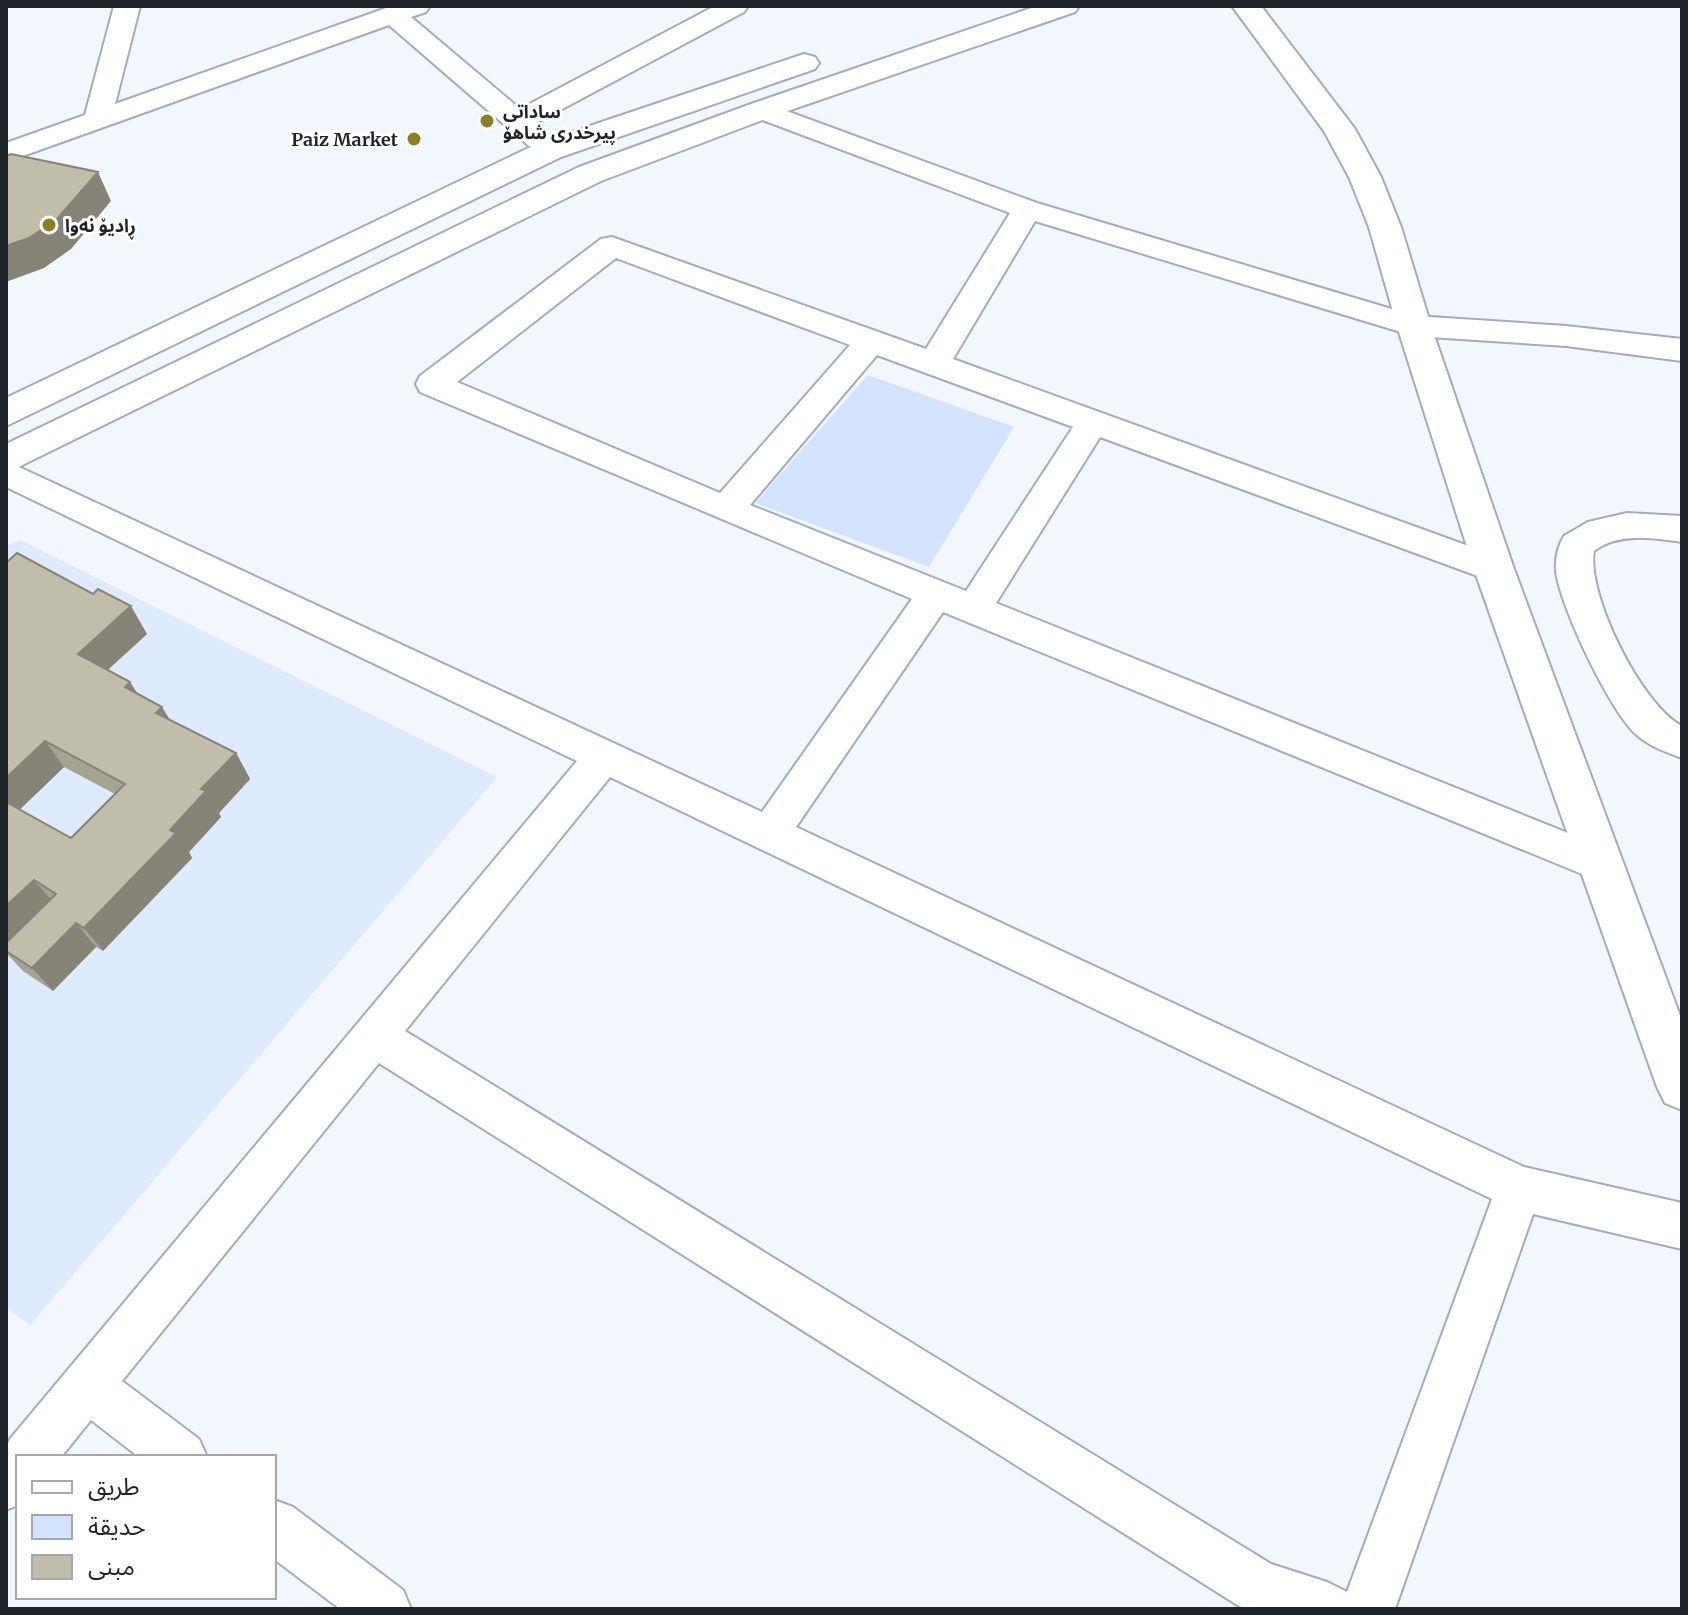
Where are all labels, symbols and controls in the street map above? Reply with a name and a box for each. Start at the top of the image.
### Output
place label: ساداتی پیرخدری شاهۆ [503,100,616,144]
marker: ساداتی پیرخدری شاهۆ [478,112,496,130]
place label: Paiz Market [291,128,399,151]
marker: Paiz Market [405,130,423,148]
place label: ڕادیۆ نەوا [65,214,136,240]
marker: ڕادیۆ نەوا [40,216,58,234]
legend [16,1455,276,1599]
text: طريق [88,1471,140,1502]
text: حديقة [88,1511,146,1542]
text: مبنى [88,1551,135,1582]

